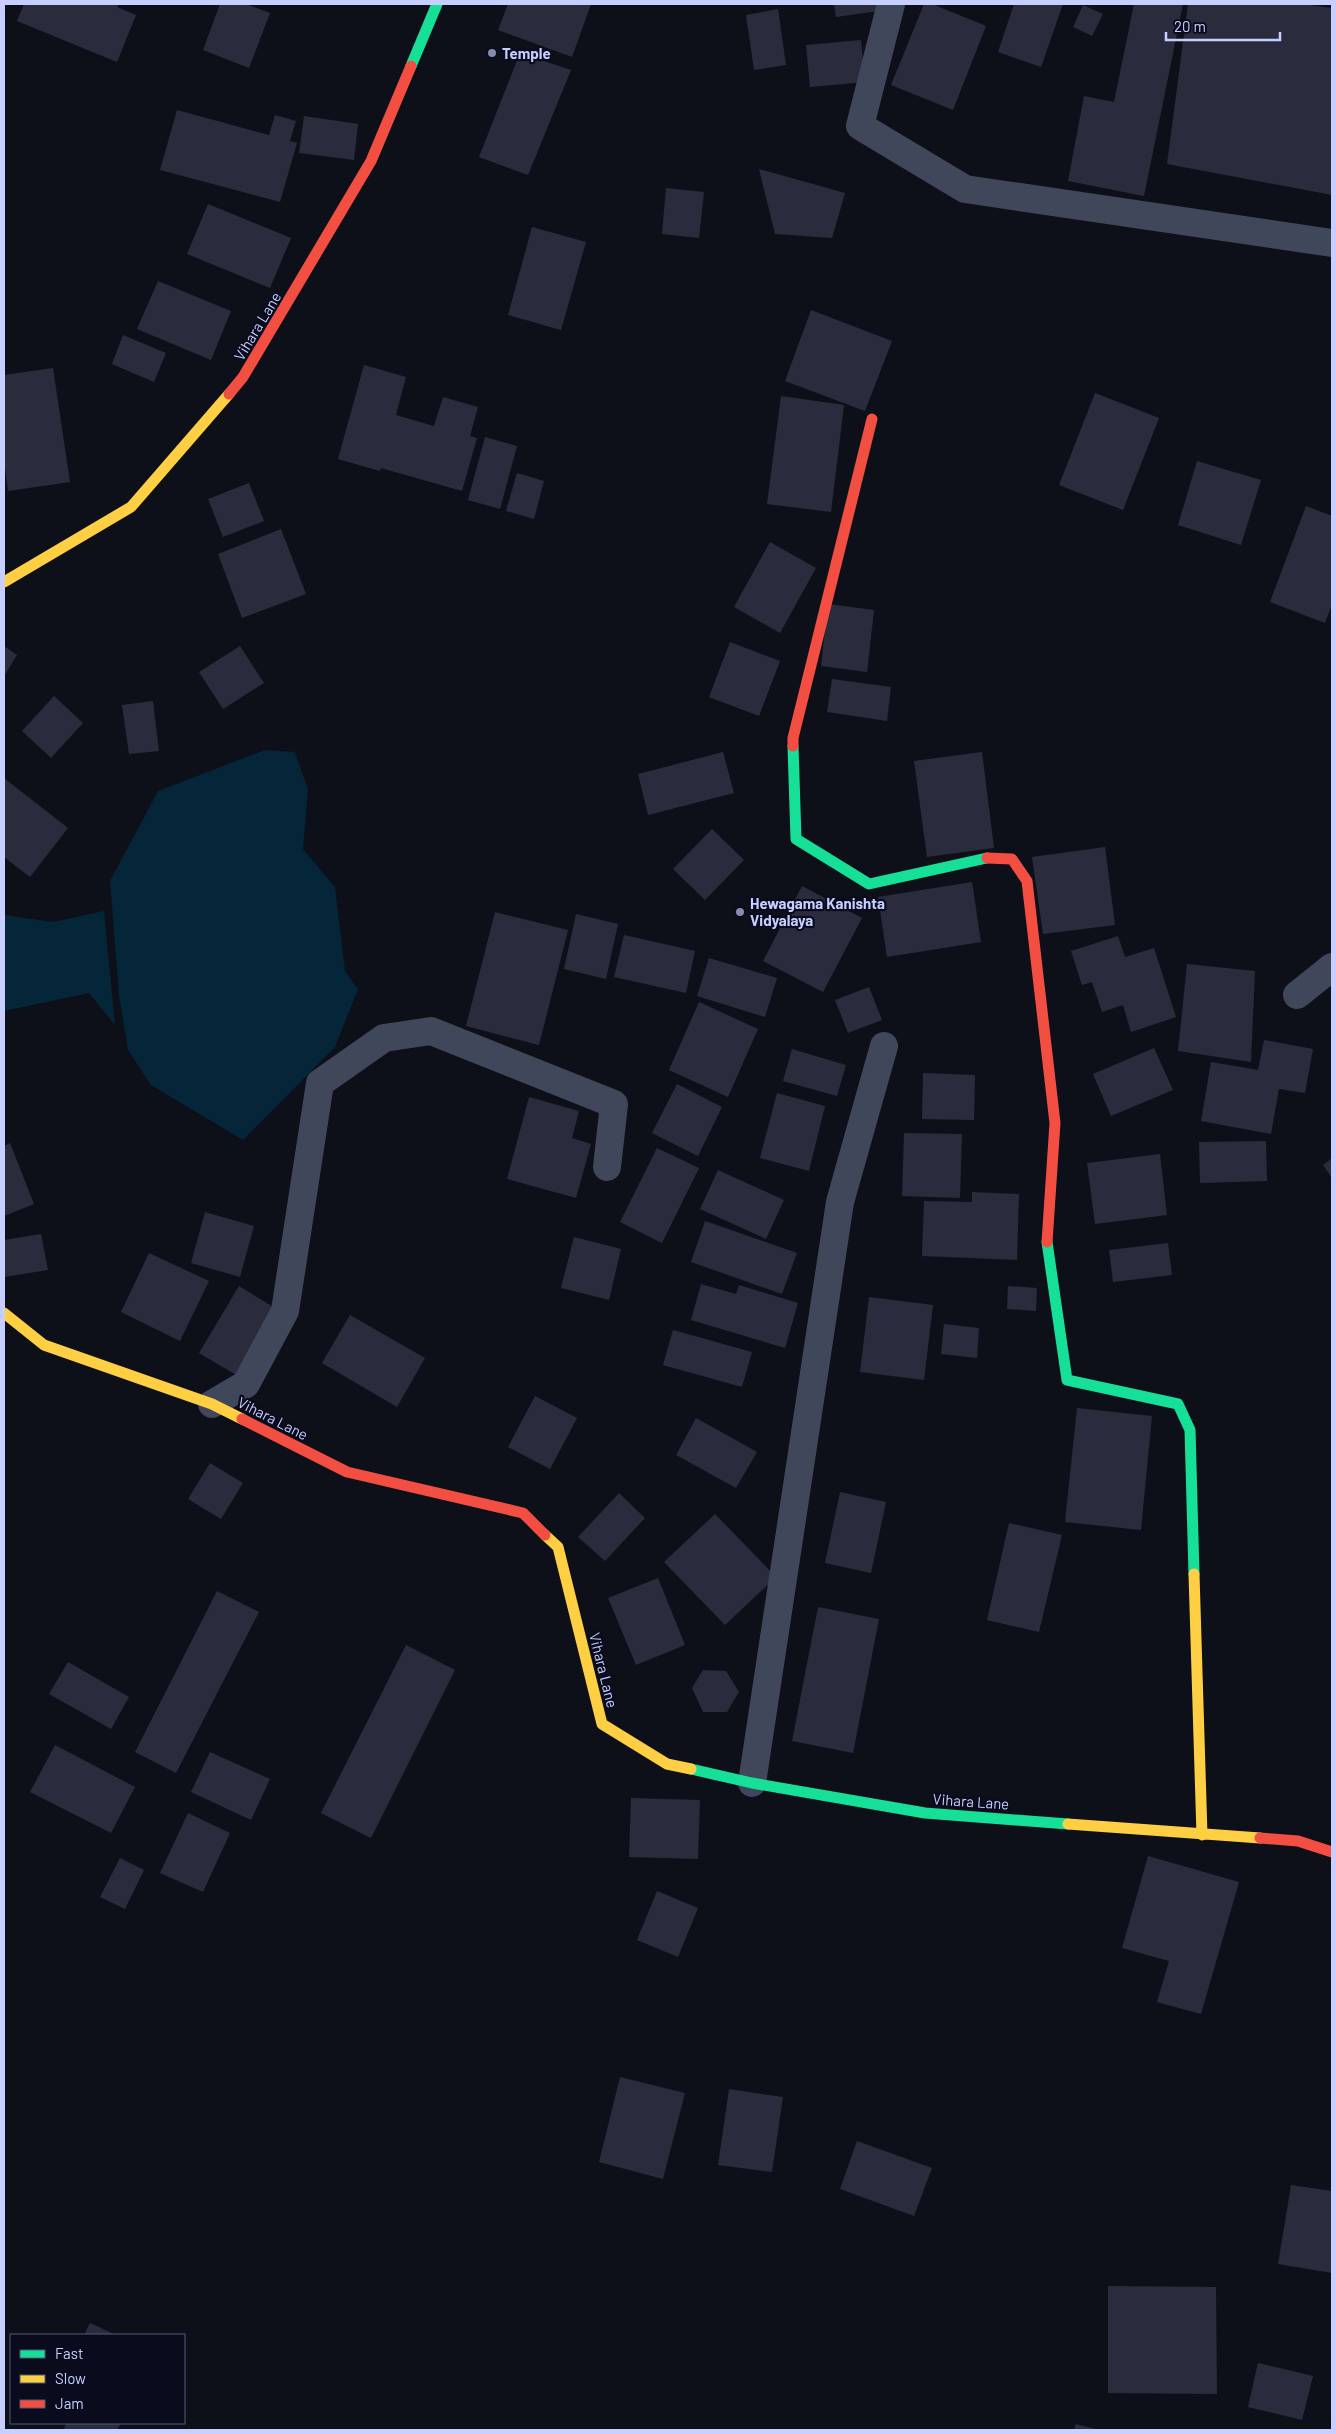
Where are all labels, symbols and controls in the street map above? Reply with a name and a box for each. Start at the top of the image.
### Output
scale bar [1166,10,1280,42]
text: 20 m [1174,17,1206,35]
place label: Temple [502,44,551,62]
marker: Temple [486,47,498,59]
street label: Vihara Lane [230,289,284,363]
place label: Hewagama Kanishta Vidyalaya [750,894,885,929]
marker: Hewagama Kanishta Vidyalaya [734,906,746,918]
street label: Vihara Lane [235,1393,311,1443]
street label: Vihara Lane [586,1631,622,1709]
street label: Vihara Lane [932,1789,1010,1813]
legend [10,2334,185,2424]
text: Fast [55,2344,83,2362]
text: Slow [55,2369,86,2387]
text: Jam [55,2394,84,2412]

